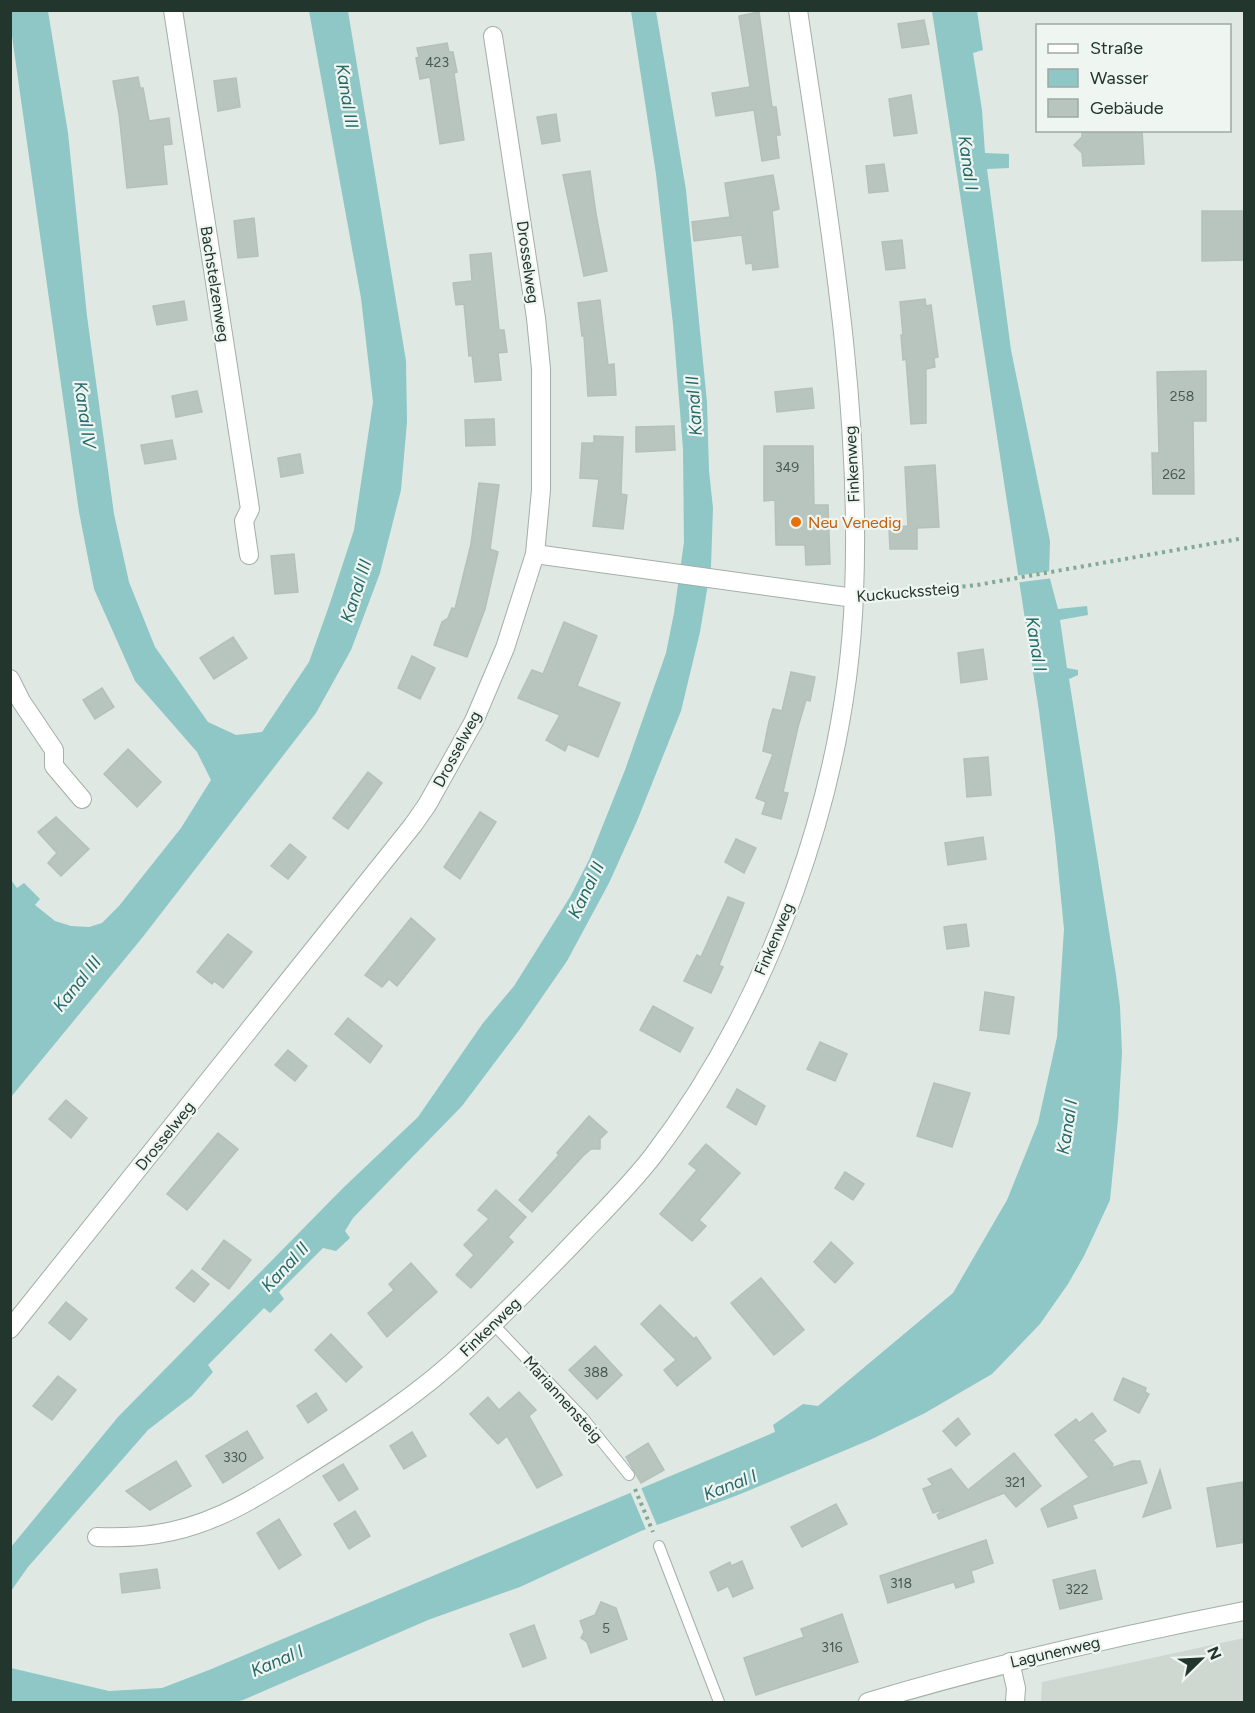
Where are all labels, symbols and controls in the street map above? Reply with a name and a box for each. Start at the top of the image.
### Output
legend [1036,24,1231,132]
text: Straße [1090,37,1143,59]
house number: 423 [425,54,449,71]
water label: Kanal III [331,62,363,130]
text: Wasser [1090,67,1148,89]
text: Gebäude [1090,97,1164,119]
water label: Kanal I [953,134,983,192]
street label: Drosselweg [513,219,543,305]
street label: Bachstelzenweg [196,225,234,343]
water label: Kanal II [681,375,707,437]
water label: Kanal IV [69,380,101,452]
house number: 258 [1170,388,1194,405]
street label: Finkenweg [840,425,864,503]
house number: 349 [775,459,799,476]
house number: 262 [1162,466,1186,483]
place label: Neu Venedig [808,513,901,532]
marker: Neu Venedig [789,515,803,529]
water label: Kanal III [335,557,377,625]
street label: Kuckuckssteig [856,578,960,606]
water label: Kanal I [1021,615,1051,673]
street label: Drosselweg [429,708,485,790]
water label: Kanal II [563,858,609,922]
street label: Finkenweg [750,900,798,978]
water label: Kanal III [48,952,106,1016]
street label: Drosselweg [131,1098,199,1174]
water label: Kanal I [1052,1098,1082,1156]
water label: Kanal II [256,1237,314,1297]
street label: Finkenweg [456,1293,524,1361]
street label: Mariannensteig [519,1352,607,1446]
house number: 388 [584,1364,608,1381]
house number: 330 [223,1449,247,1466]
water label: Kanal I [700,1465,760,1505]
house number: 321 [1004,1474,1026,1491]
house number: 318 [890,1575,912,1592]
house number: 322 [1065,1581,1089,1598]
house number: 5 [602,1620,610,1637]
north arrow [1171,1629,1231,1689]
street label: Lagunenweg [1008,1632,1102,1672]
house number: 316 [821,1639,843,1656]
water label: Kanal I [247,1640,307,1682]
text: N [1203,1644,1225,1663]

